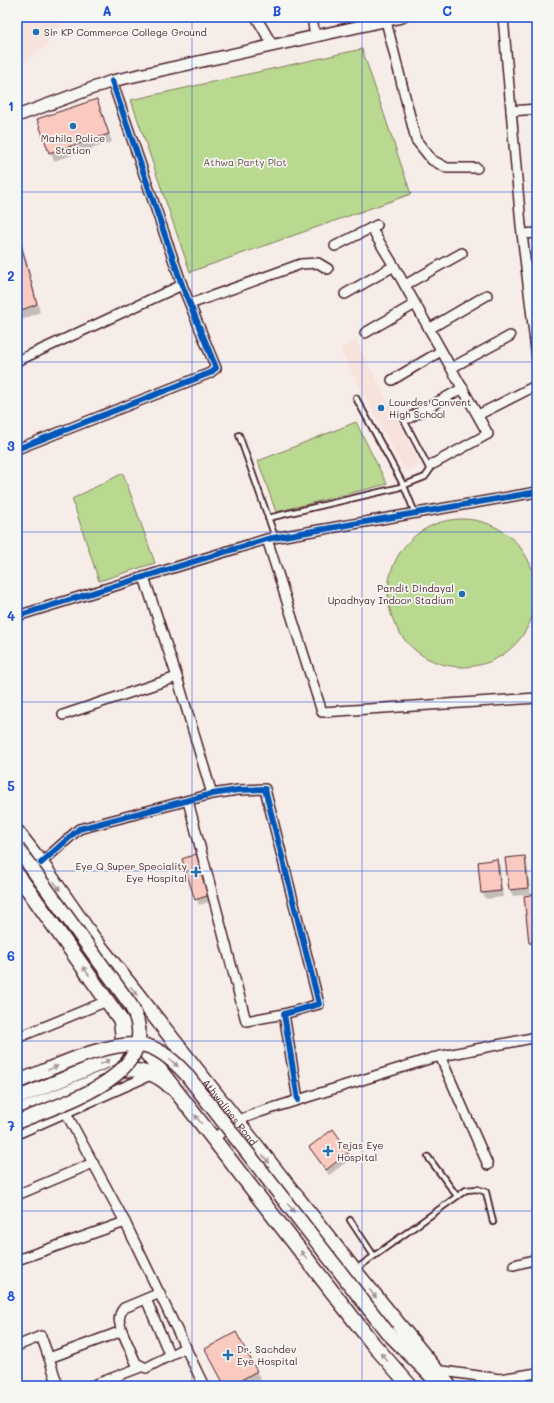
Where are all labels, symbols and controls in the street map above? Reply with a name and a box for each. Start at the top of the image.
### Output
text: A [102,2,112,19]
text: B [273,2,282,19]
text: C [442,2,452,19]
place label: Sir KP Commerce College Ground [44,25,207,39]
marker: Sir KP Commerce College Ground [31,27,41,37]
text: 1 [8,97,14,114]
marker: Mahila Police Station [68,121,78,131]
place label: Mahila Police Station [41,131,105,157]
park label: Athwa Party Plot [203,155,287,169]
text: 2 [7,267,15,284]
place label: Lourdes Convent High School [389,395,471,421]
marker: Lourdes Convent High School [376,403,386,413]
text: 3 [7,437,15,454]
place label: Pandit Dindayal Upadhyay Indoor Stadium [328,581,454,607]
marker: Pandit Dindayal Upadhyay Indoor Stadium [457,589,467,599]
text: 4 [7,607,15,624]
text: 5 [7,777,15,794]
place label: Eye Q Super Speciality Eye Hospital [76,859,187,885]
marker: Eye Q Super Speciality Eye Hospital [190,866,202,878]
one-way arrow [53,881,61,891]
text: 6 [7,947,15,964]
one-way arrow [82,966,90,976]
one-way arrow [130,985,138,996]
one-way arrow [169,1058,180,1067]
one-way arrow [99,1059,111,1066]
one-way arrow [48,1064,60,1070]
street label: Athwalines Road [199,1076,261,1148]
one-way arrow [194,1114,202,1125]
text: 7 [7,1117,15,1134]
place label: Tejas Eye Hospital [337,1138,384,1164]
marker: Tejas Eye Hospital [322,1145,334,1157]
one-way arrow [262,1154,271,1164]
one-way arrow [286,1202,295,1213]
one-way arrow [299,1250,308,1261]
text: 8 [7,1287,15,1304]
one-way arrow [369,1288,378,1299]
place label: Dr. Sachdev Eye Hospital [237,1342,298,1368]
marker: Dr. Sachdev Eye Hospital [222,1349,234,1361]
one-way arrow [380,1352,389,1362]

